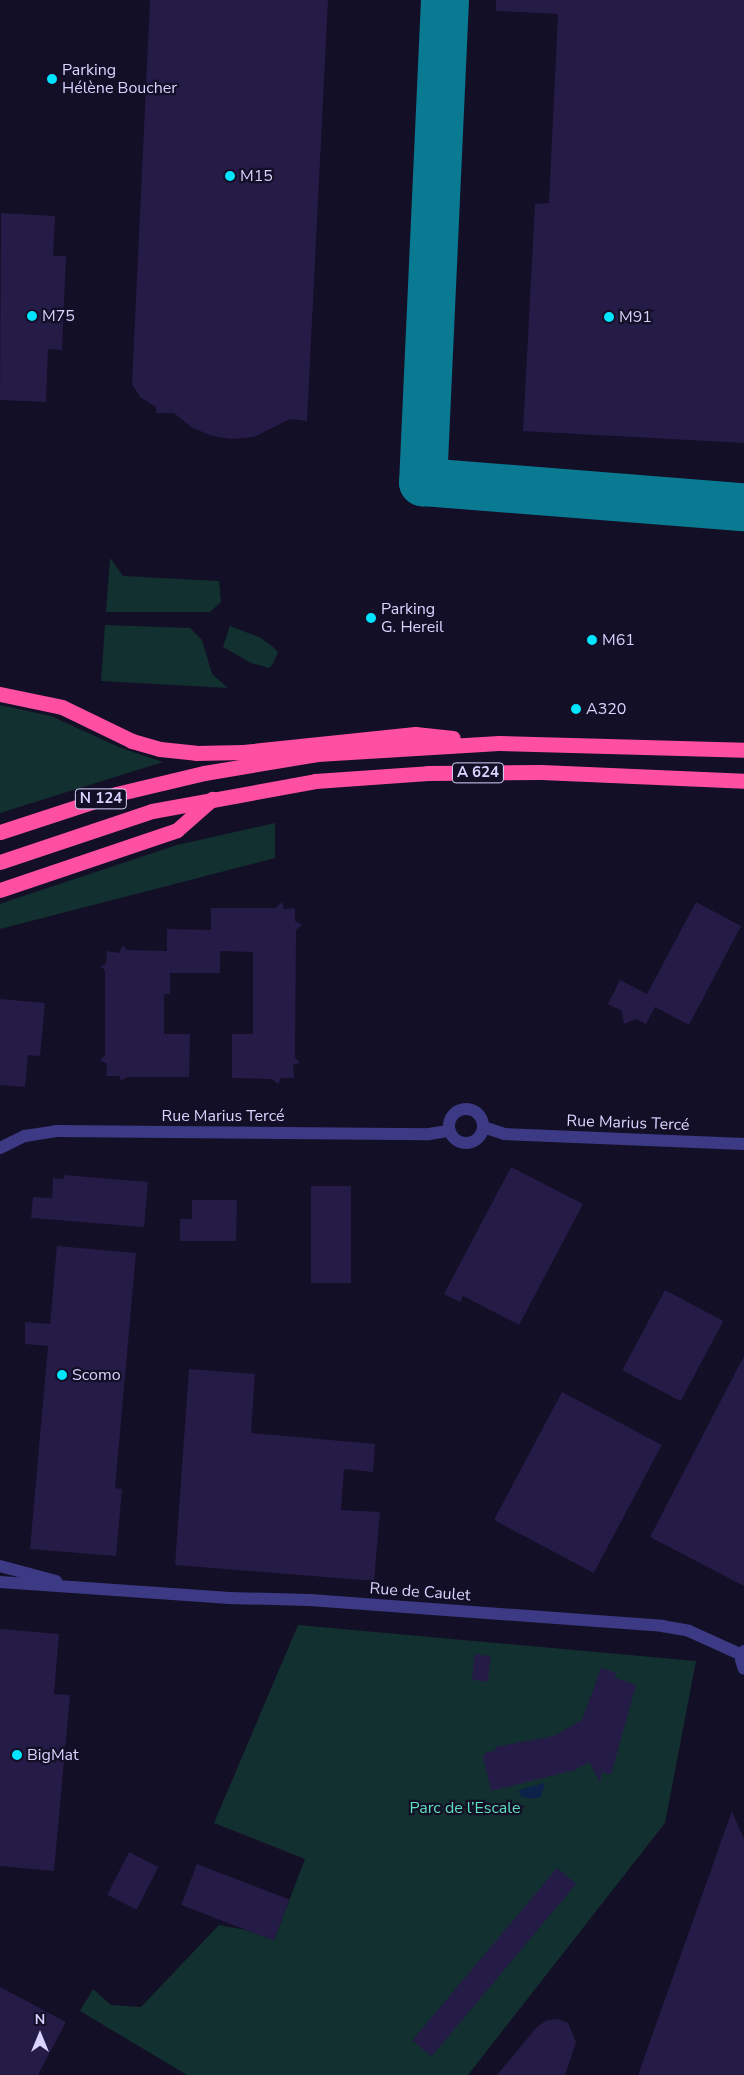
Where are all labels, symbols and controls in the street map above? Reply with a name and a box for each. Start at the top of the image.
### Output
place label: Parking Hélène Boucher [62,60,177,98]
marker: Parking Hélène Boucher [46,73,58,85]
place label: M15 [240,166,273,186]
marker: M15 [224,170,236,182]
place label: M75 [42,306,75,326]
place label: M91 [619,307,652,327]
marker: M75 [26,310,38,322]
marker: M91 [603,311,615,323]
place label: Parking G. Hereil [381,599,444,637]
marker: Parking G. Hereil [365,612,377,624]
place label: M61 [602,630,635,650]
marker: M61 [586,634,598,646]
place label: A320 [586,699,626,719]
marker: A320 [570,703,582,715]
road number: A 624 [452,760,504,786]
road number: N 124 [75,786,127,812]
street label: Rue Marius Tercé [162,1106,284,1126]
street label: Rue Marius Tercé [566,1111,690,1135]
place label: Scomo [72,1365,121,1385]
marker: Scomo [56,1369,68,1381]
street label: Rue de Caulet [369,1579,471,1605]
place label: BigMat [27,1745,79,1765]
marker: BigMat [11,1749,23,1761]
park label: Parc de l’Escale [410,1798,520,1818]
north arrow [15,2010,65,2060]
text: N [35,2010,45,2029]

